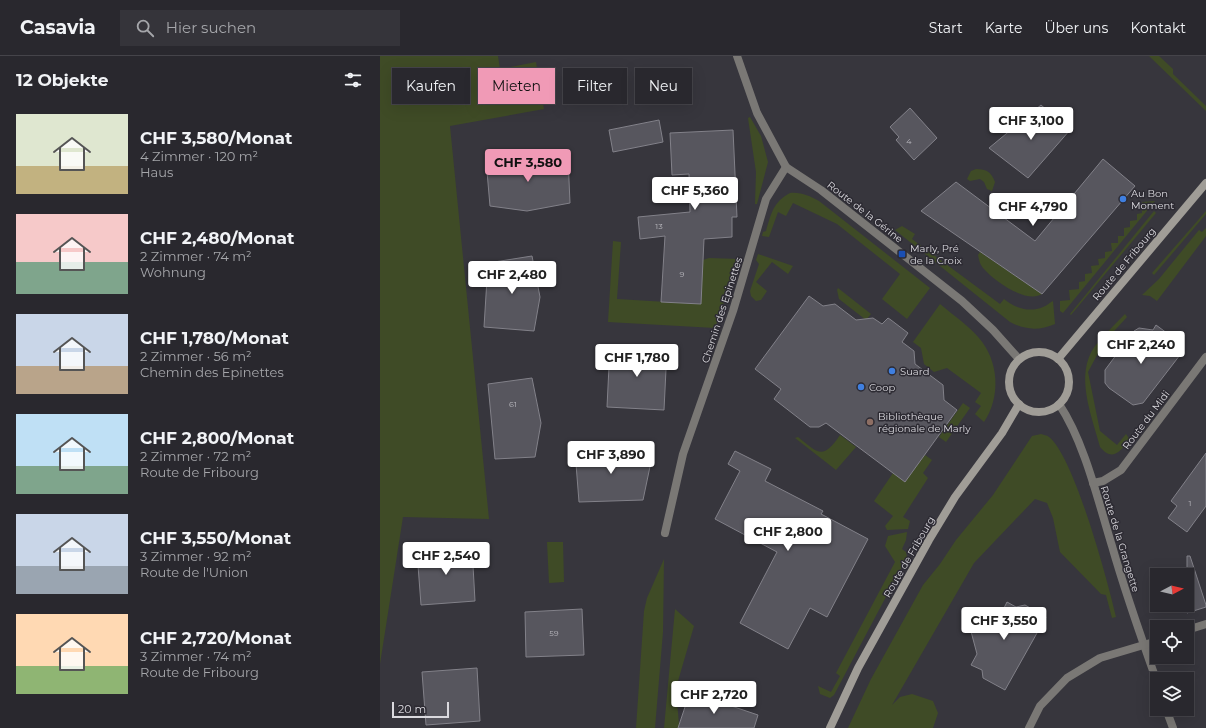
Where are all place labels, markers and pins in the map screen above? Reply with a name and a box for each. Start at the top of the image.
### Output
pin: CHF 3,100 [985,107,1077,141]
pin: CHF 3,580 [482,149,574,183]
pin: CHF 5,360 [649,177,741,211]
place label: Au Bon Moment [1131,187,1174,212]
pin: CHF 4,790 [987,193,1079,227]
marker: Au Bon Moment [1118,194,1128,204]
place label: Marly, Pré de la Croix [910,242,963,267]
marker: Marly, Pré de la Croix [897,249,907,259]
pin: CHF 2,480 [466,261,558,295]
pin: CHF 2,240 [1095,331,1187,365]
pin: CHF 1,780 [591,344,683,378]
place label: Suard [900,365,929,378]
marker: Suard [887,366,897,376]
place label: Coop [869,381,895,394]
marker: Coop [856,382,866,392]
place label: Bibliothèque régionale de Marly [878,410,971,435]
marker: Bibliothèque régionale de Marly [865,417,875,427]
pin: CHF 3,890 [565,441,657,475]
pin: CHF 2,800 [742,518,834,552]
pin: CHF 2,540 [400,542,492,576]
pin: CHF 3,550 [958,607,1050,641]
pin: CHF 2,720 [668,681,760,715]

